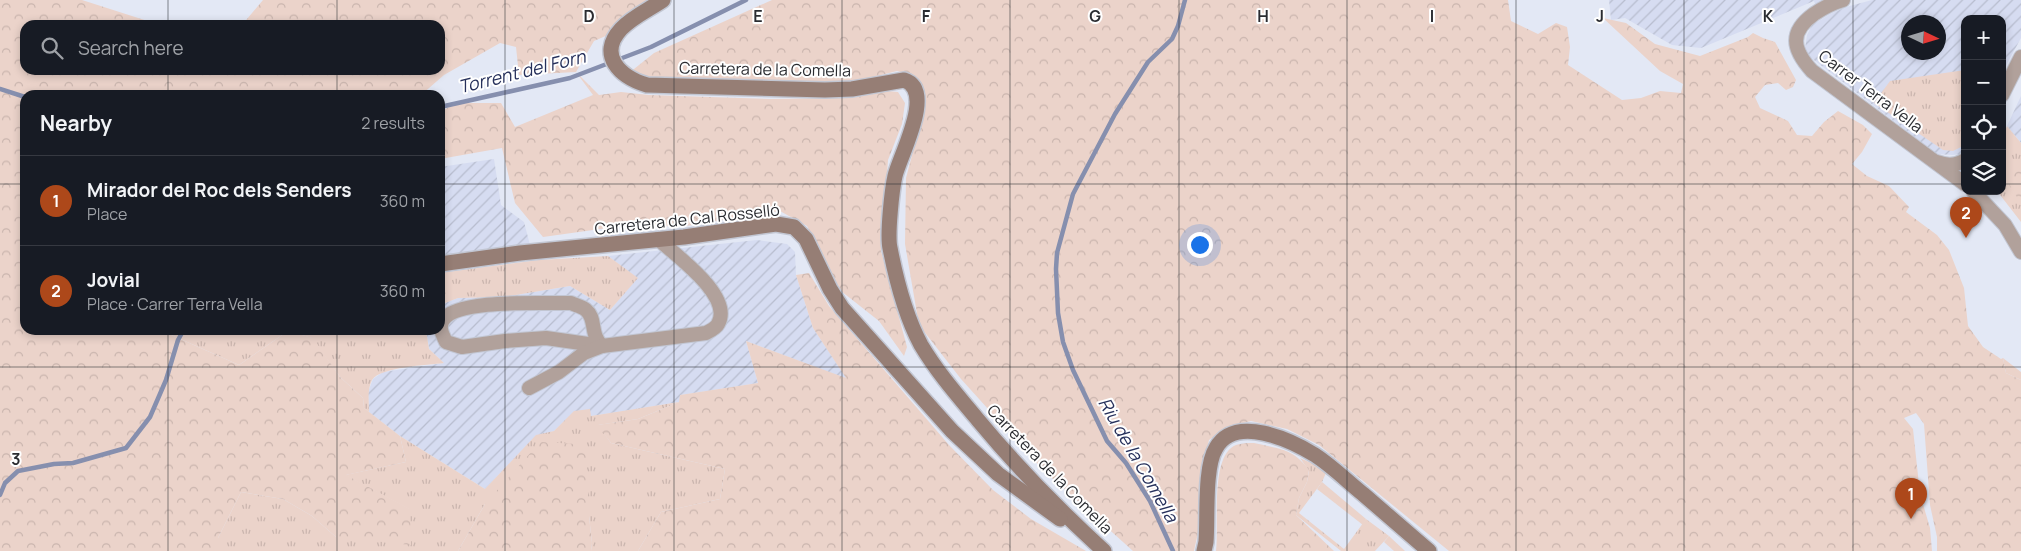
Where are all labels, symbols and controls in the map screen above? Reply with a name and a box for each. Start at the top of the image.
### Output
text: D [583,5,595,27]
text: E [753,5,763,27]
text: F [922,5,931,27]
text: G [1089,5,1101,27]
text: H [1257,5,1269,27]
text: I [1430,5,1434,27]
text: J [1596,5,1604,27]
text: K [1763,5,1774,27]
north arrow [1901,15,1946,60]
map controls [1961,15,2006,195]
button: + [1961,15,2006,60]
search box [20,20,445,75]
icon: search [38,34,66,62]
text: Search here [78,35,184,61]
water label: Torrent del Forn [456,43,589,98]
street label: Carrer Terra Vella [1814,44,1928,138]
street label: Carretera de la Comella [679,57,851,81]
button: − [1961,60,2006,105]
button: locate [1961,105,2006,150]
text: Nearby [40,109,112,137]
text: 2 results [361,112,425,134]
button: layers [1961,150,2006,195]
text: Mirador del Roc dels Senders [87,177,352,203]
text: 1 [52,190,60,212]
text: 360 m [380,190,425,212]
pin: 2 [1950,197,1982,238]
street label: Carretera de Cal Rosselló [593,198,781,240]
text: Place [87,203,127,225]
your location [1187,232,1213,258]
text: Jovial [87,267,140,293]
text: 2 [51,280,61,302]
text: 360 m [380,280,425,302]
text: Place · Carrer Terra Vella [87,293,263,315]
water label: Riu de la Comella [1093,393,1185,527]
street label: Carretera de la Comella [982,399,1118,539]
text: 3 [11,448,21,470]
pin: 1 [1895,478,1927,519]

